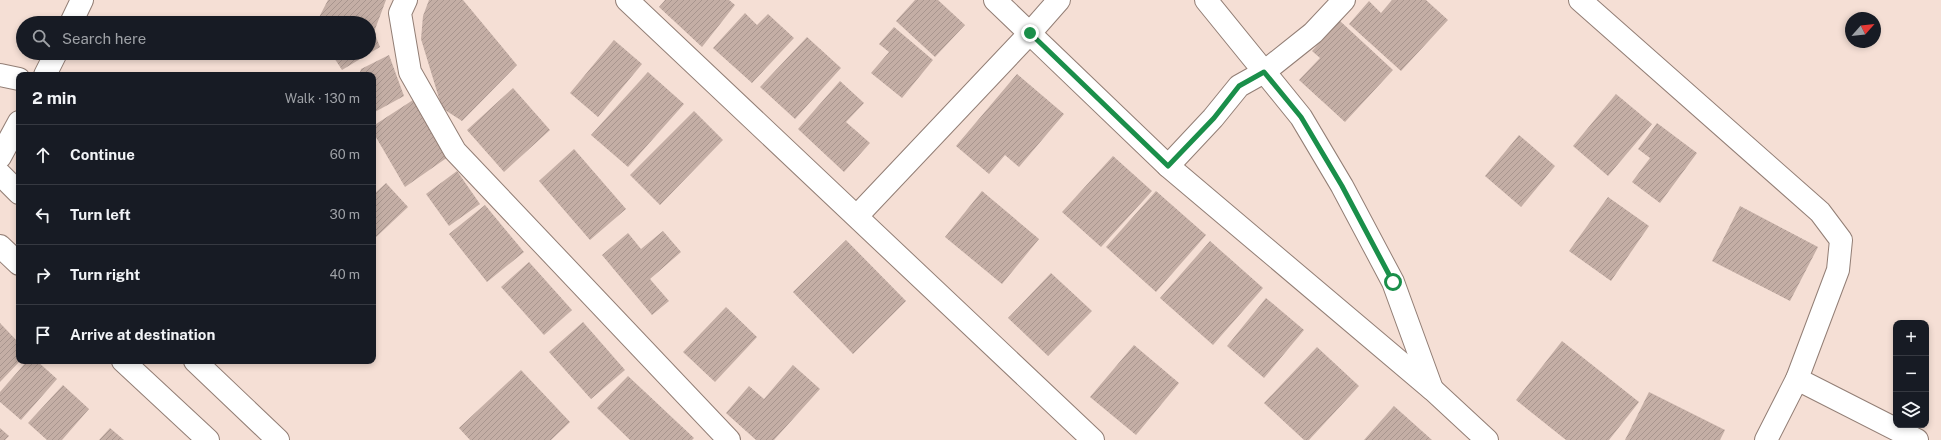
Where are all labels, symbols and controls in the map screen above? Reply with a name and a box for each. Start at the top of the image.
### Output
north arrow [1845,12,1881,48]
search box [16,16,376,60]
route end [1021,24,1039,42]
icon: search [30,27,52,49]
text: Search here [62,30,146,47]
text: 2 min [32,88,77,108]
text: Walk · 130 m [285,91,360,106]
icon: ahead [32,144,54,166]
text: Continue [70,146,135,163]
text: 60 m [330,147,360,162]
icon: left [32,204,54,226]
text: Turn left [70,206,131,223]
text: 30 m [330,207,360,222]
icon: right [32,264,54,286]
text: Turn right [70,266,140,283]
text: 40 m [329,267,360,282]
route start [1384,273,1402,291]
map controls [1893,320,1929,428]
button: + [1893,320,1929,356]
icon: arrive [32,324,54,346]
text: Arrive at destination [70,326,215,343]
button: − [1893,356,1929,392]
button: layers [1893,392,1929,428]

